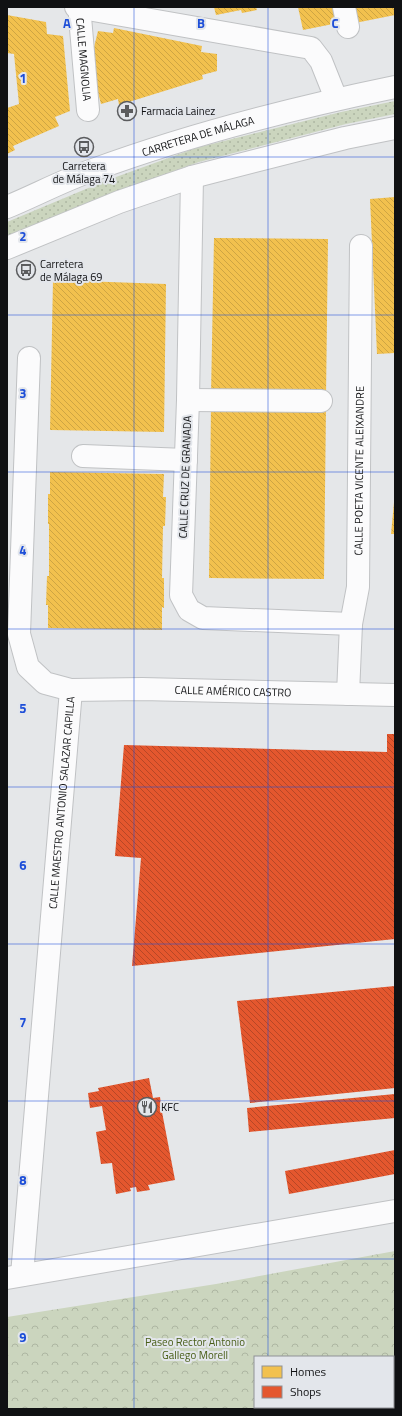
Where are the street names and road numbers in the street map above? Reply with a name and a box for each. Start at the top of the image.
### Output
street label: CALLE MAGNOLIA [72,17,95,102]
street label: CARRETERA DE MÁLAGA [140,112,256,160]
street label: CALLE POETA VICENTE ALEIXANDRE [350,386,368,556]
street label: CALLE CRUZ DE GRANADA [175,415,195,539]
street label: CALLE AMÉRICO CASTRO [174,682,292,701]
street label: CALLE MAESTRO ANTONIO SALAZAR CAPILLA [45,695,78,910]

